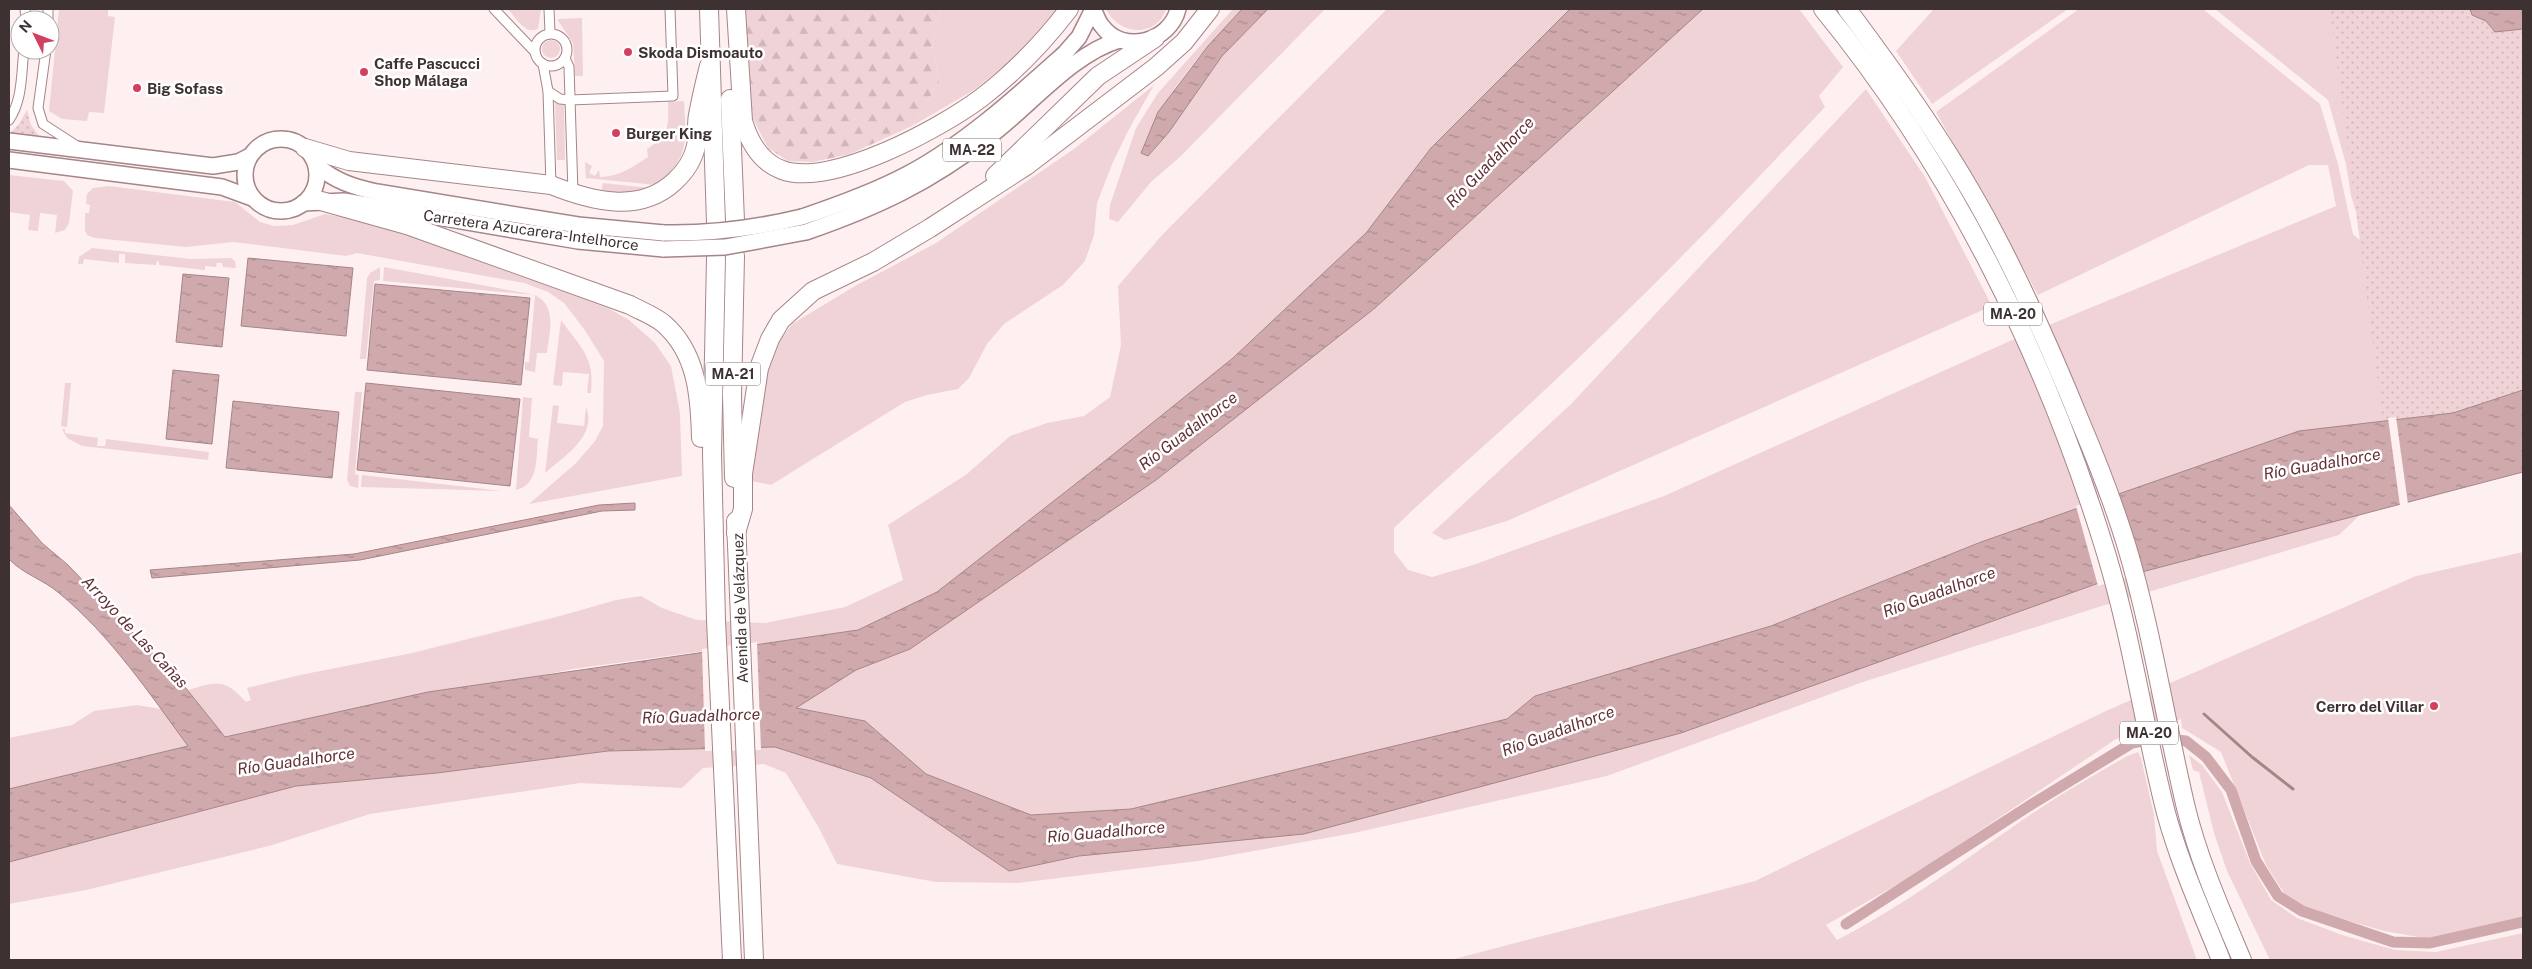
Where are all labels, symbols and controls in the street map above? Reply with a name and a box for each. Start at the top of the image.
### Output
north arrow [10,10,60,60]
text: N [16,17,35,36]
place label: Skoda Dismoauto [638,44,763,61]
marker: Skoda Dismoauto [622,46,634,58]
place label: Caffe Pascucci Shop Málaga [374,55,480,89]
marker: Caffe Pascucci Shop Málaga [358,66,370,78]
place label: Big Sofass [147,80,223,97]
marker: Big Sofass [131,82,143,94]
water label: Río Guadalhorce [1442,113,1538,211]
place label: Burger King [626,125,712,142]
marker: Burger King [610,127,622,139]
road number: MA-22 [943,138,1001,162]
street label: Carretera Azucarera-Intelhorce [422,206,640,254]
road number: MA-20 [1984,302,2042,326]
road number: MA-21 [706,362,760,386]
water label: Río Guadalhorce [1135,388,1241,474]
water label: Río Guadalhorce [2262,444,2382,484]
street label: Avenida de Velázquez [729,533,751,683]
water label: Río Guadalhorce [1880,563,1998,621]
water label: Arroyo de Las Cañas [78,572,192,692]
place label: Cerro del Villar [2316,698,2424,715]
marker: Cerro del Villar [2428,700,2440,712]
water label: Río Guadalhorce [1499,702,1617,760]
water label: Río Guadalhorce [641,704,761,728]
road number: MA-20 [2120,721,2178,744]
water label: Río Guadalhorce [236,743,356,779]
water label: Río Guadalhorce [1046,817,1166,847]

